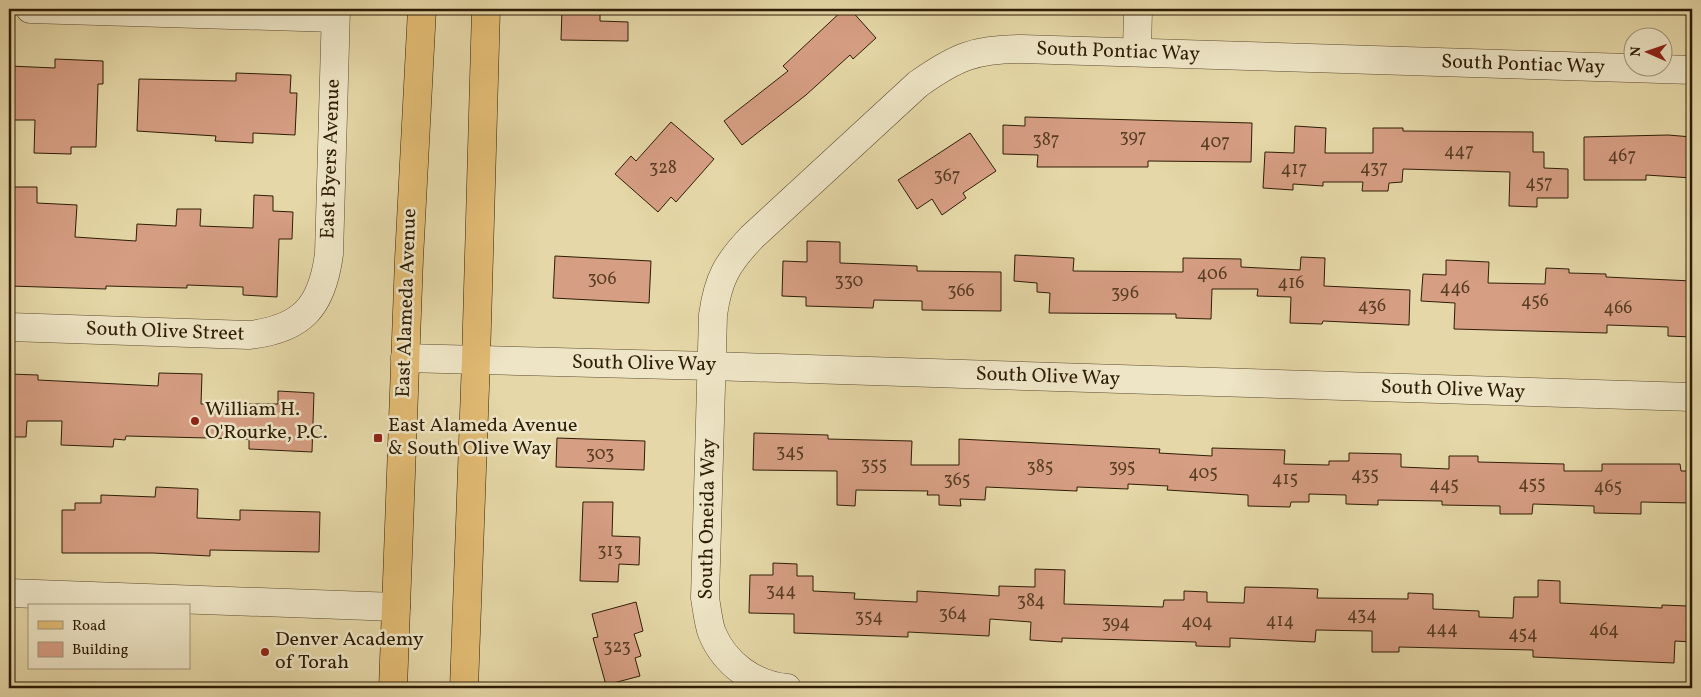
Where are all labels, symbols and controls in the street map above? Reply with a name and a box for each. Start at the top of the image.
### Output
north arrow [1624,28,1674,78]
street label: South Pontiac Way [1036,35,1201,69]
text: N [1627,46,1646,57]
street label: South Pontiac Way [1441,48,1606,82]
street label: East Byers Avenue [314,78,348,240]
house number: 397 [1120,125,1146,150]
house number: 387 [1032,128,1060,153]
house number: 407 [1200,130,1230,155]
house number: 447 [1444,139,1474,164]
house number: 467 [1608,144,1636,169]
house number: 328 [649,156,677,181]
house number: 437 [1360,156,1388,181]
house number: 417 [1281,157,1307,182]
house number: 367 [933,164,961,189]
house number: 457 [1525,171,1553,196]
street label: East Alameda Avenue [390,208,424,398]
house number: 406 [1197,262,1227,287]
house number: 306 [587,267,617,292]
house number: 330 [835,269,864,294]
house number: 416 [1278,271,1304,296]
house number: 446 [1440,276,1470,301]
house number: 366 [947,279,975,304]
house number: 396 [1111,281,1139,306]
house number: 456 [1521,289,1549,314]
house number: 436 [1358,294,1386,319]
house number: 466 [1604,296,1632,321]
street label: South Olive Street [85,315,245,349]
street label: South Olive Way [571,349,717,379]
street label: South Olive Way [975,360,1121,394]
street label: South Olive Way [1380,373,1526,407]
place label: William H. O'Rourke, P.C. [205,396,328,447]
place label: East Alameda Avenue & South Olive Way [388,412,577,463]
marker: William H. O'Rourke, P.C. [189,415,201,427]
marker: East Alameda Avenue & South Olive Way [372,432,384,444]
street label: South Oneida Way [693,438,723,600]
house number: 345 [776,440,804,465]
house number: 303 [586,442,614,467]
house number: 355 [861,453,887,478]
house number: 385 [1027,455,1053,480]
house number: 395 [1109,455,1135,480]
house number: 405 [1188,461,1218,486]
house number: 435 [1351,463,1379,488]
house number: 415 [1272,467,1298,492]
house number: 365 [944,468,971,493]
house number: 455 [1518,472,1546,497]
house number: 445 [1429,473,1459,498]
house number: 465 [1594,475,1622,500]
house number: 313 [597,539,623,564]
house number: 344 [766,579,796,604]
house number: 384 [1017,589,1045,614]
house number: 364 [939,602,967,627]
house number: 434 [1347,603,1377,628]
legend [28,604,190,670]
house number: 354 [855,605,883,630]
house number: 414 [1266,609,1294,634]
house number: 404 [1181,610,1213,635]
house number: 394 [1102,611,1130,636]
text: Road [72,616,106,637]
house number: 444 [1426,617,1458,642]
house number: 464 [1589,618,1619,643]
house number: 454 [1508,622,1538,647]
place label: Denver Academy of Torah [275,626,424,677]
house number: 323 [603,635,631,660]
text: Building [72,640,129,661]
marker: Denver Academy of Torah [259,646,271,658]

